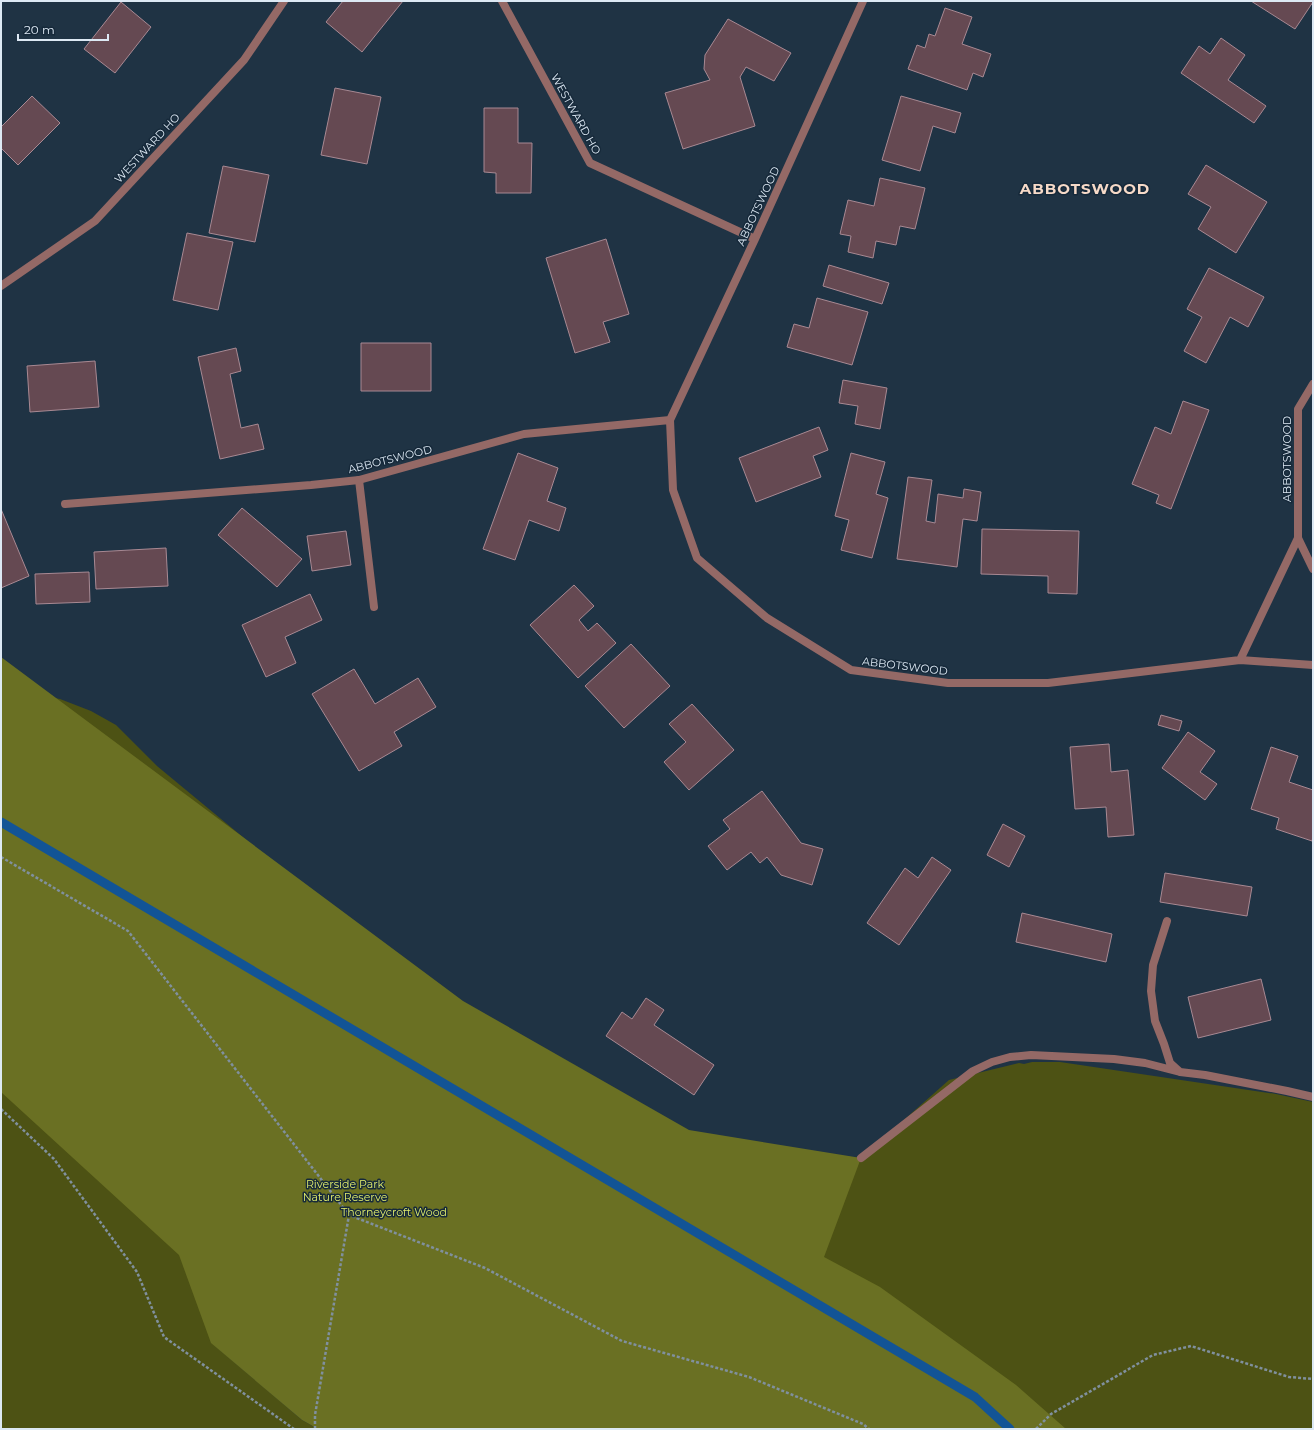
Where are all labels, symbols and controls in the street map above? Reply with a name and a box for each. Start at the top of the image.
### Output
scale bar [18,16,108,42]
text: 20 m [24,22,55,37]
street label: WESTWARD HO [548,71,604,157]
street label: WESTWARD HO [111,110,183,186]
street label: ABBOTSWOOD [733,164,783,248]
district label: ABBOTSWOOD [1019,179,1150,198]
street label: ABBOTSWOOD [1280,416,1294,502]
street label: ABBOTSWOOD [347,442,433,476]
street label: ABBOTSWOOD [861,654,949,678]
park label: Riverside Park Nature Reserve [303,1177,388,1204]
park label: Thorneycroft Wood [341,1205,447,1219]

